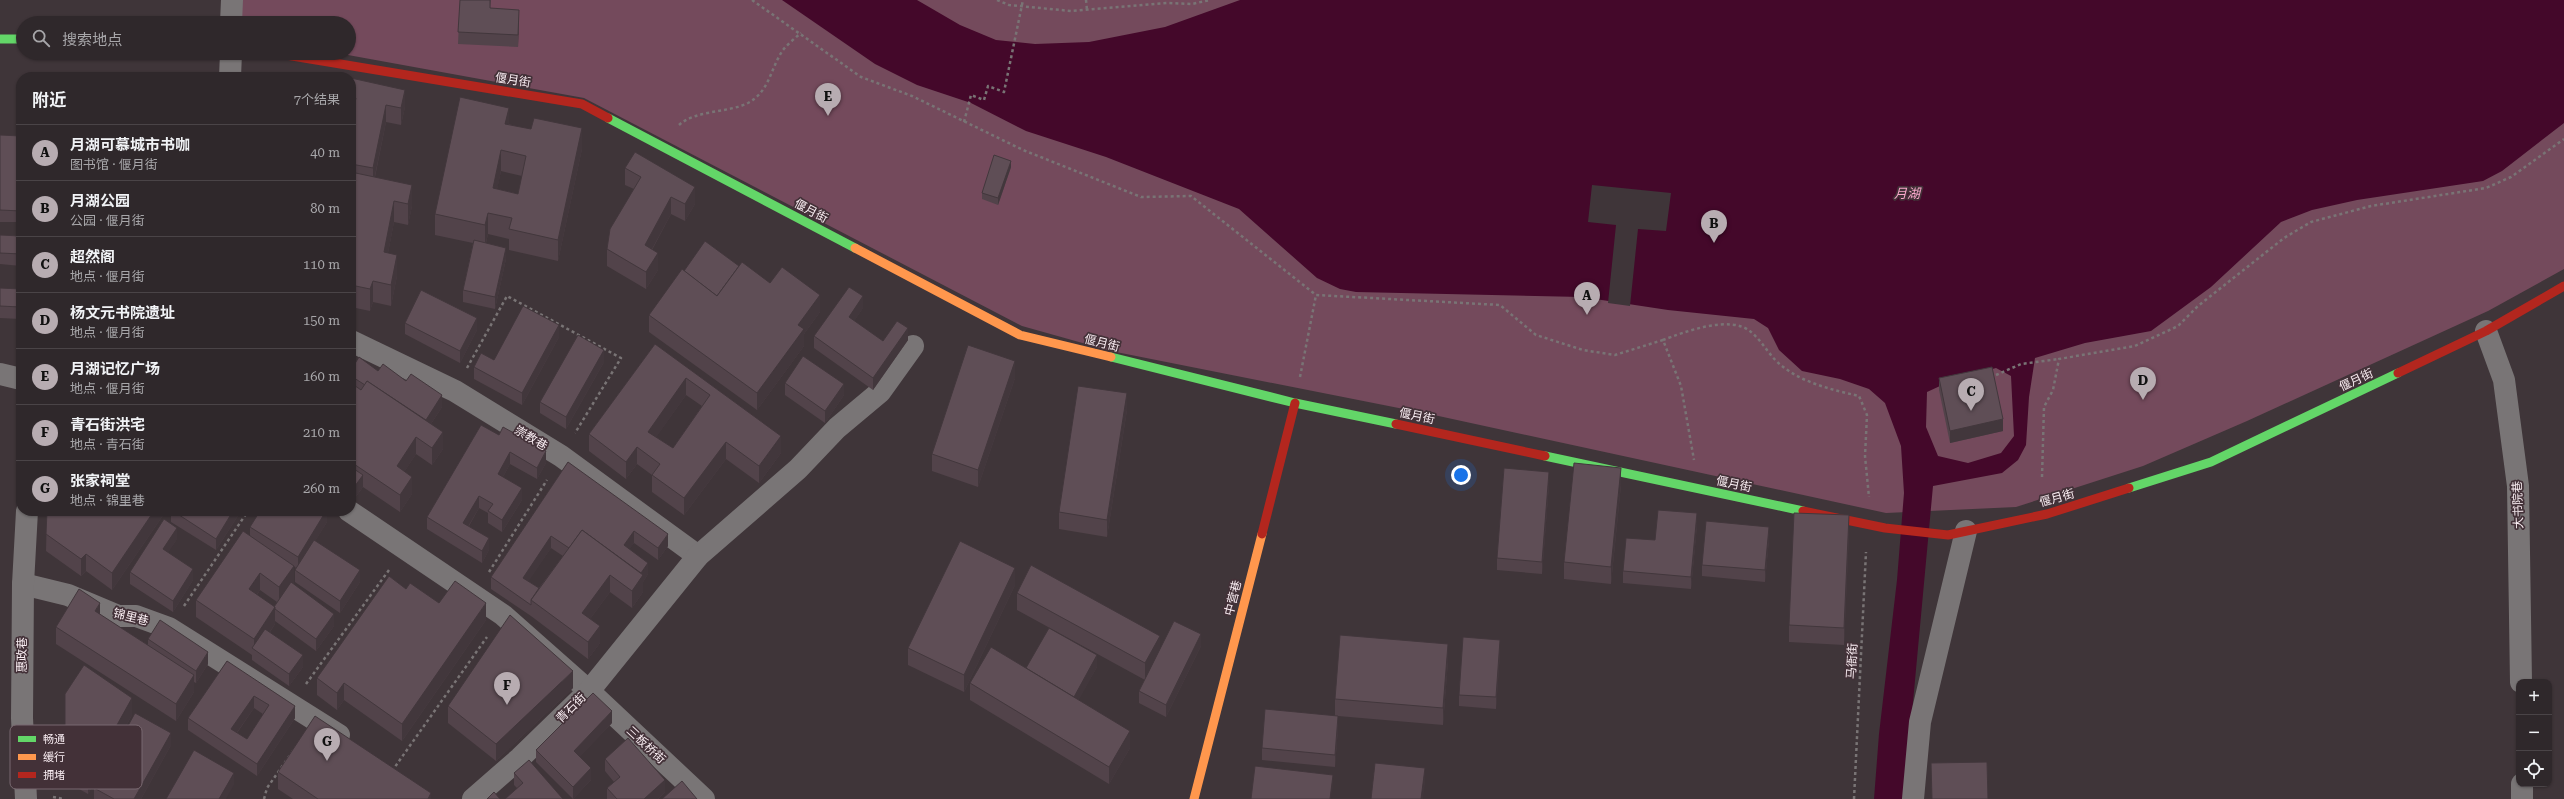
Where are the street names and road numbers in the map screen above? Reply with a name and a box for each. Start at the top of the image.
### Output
street label: 偃月街 [494,70,532,90]
street label: 偃月街 [792,196,830,226]
street label: 偃月街 [1083,332,1121,354]
street label: 偃月街 [2337,366,2375,394]
street label: 偃月街 [1398,405,1436,427]
street label: 崇教巷 [512,423,550,453]
street label: 偃月街 [1715,473,1753,495]
street label: 大书院巷 [2510,481,2526,529]
street label: 偃月街 [2038,486,2076,510]
street label: 中营巷 [1222,579,1244,617]
street label: 锦里巷 [112,606,150,628]
street label: 惠政巷 [15,637,29,673]
street label: 马衙街 [1844,643,1860,679]
street label: 青石街 [553,690,589,726]
street label: 三板桥街 [624,724,668,766]

